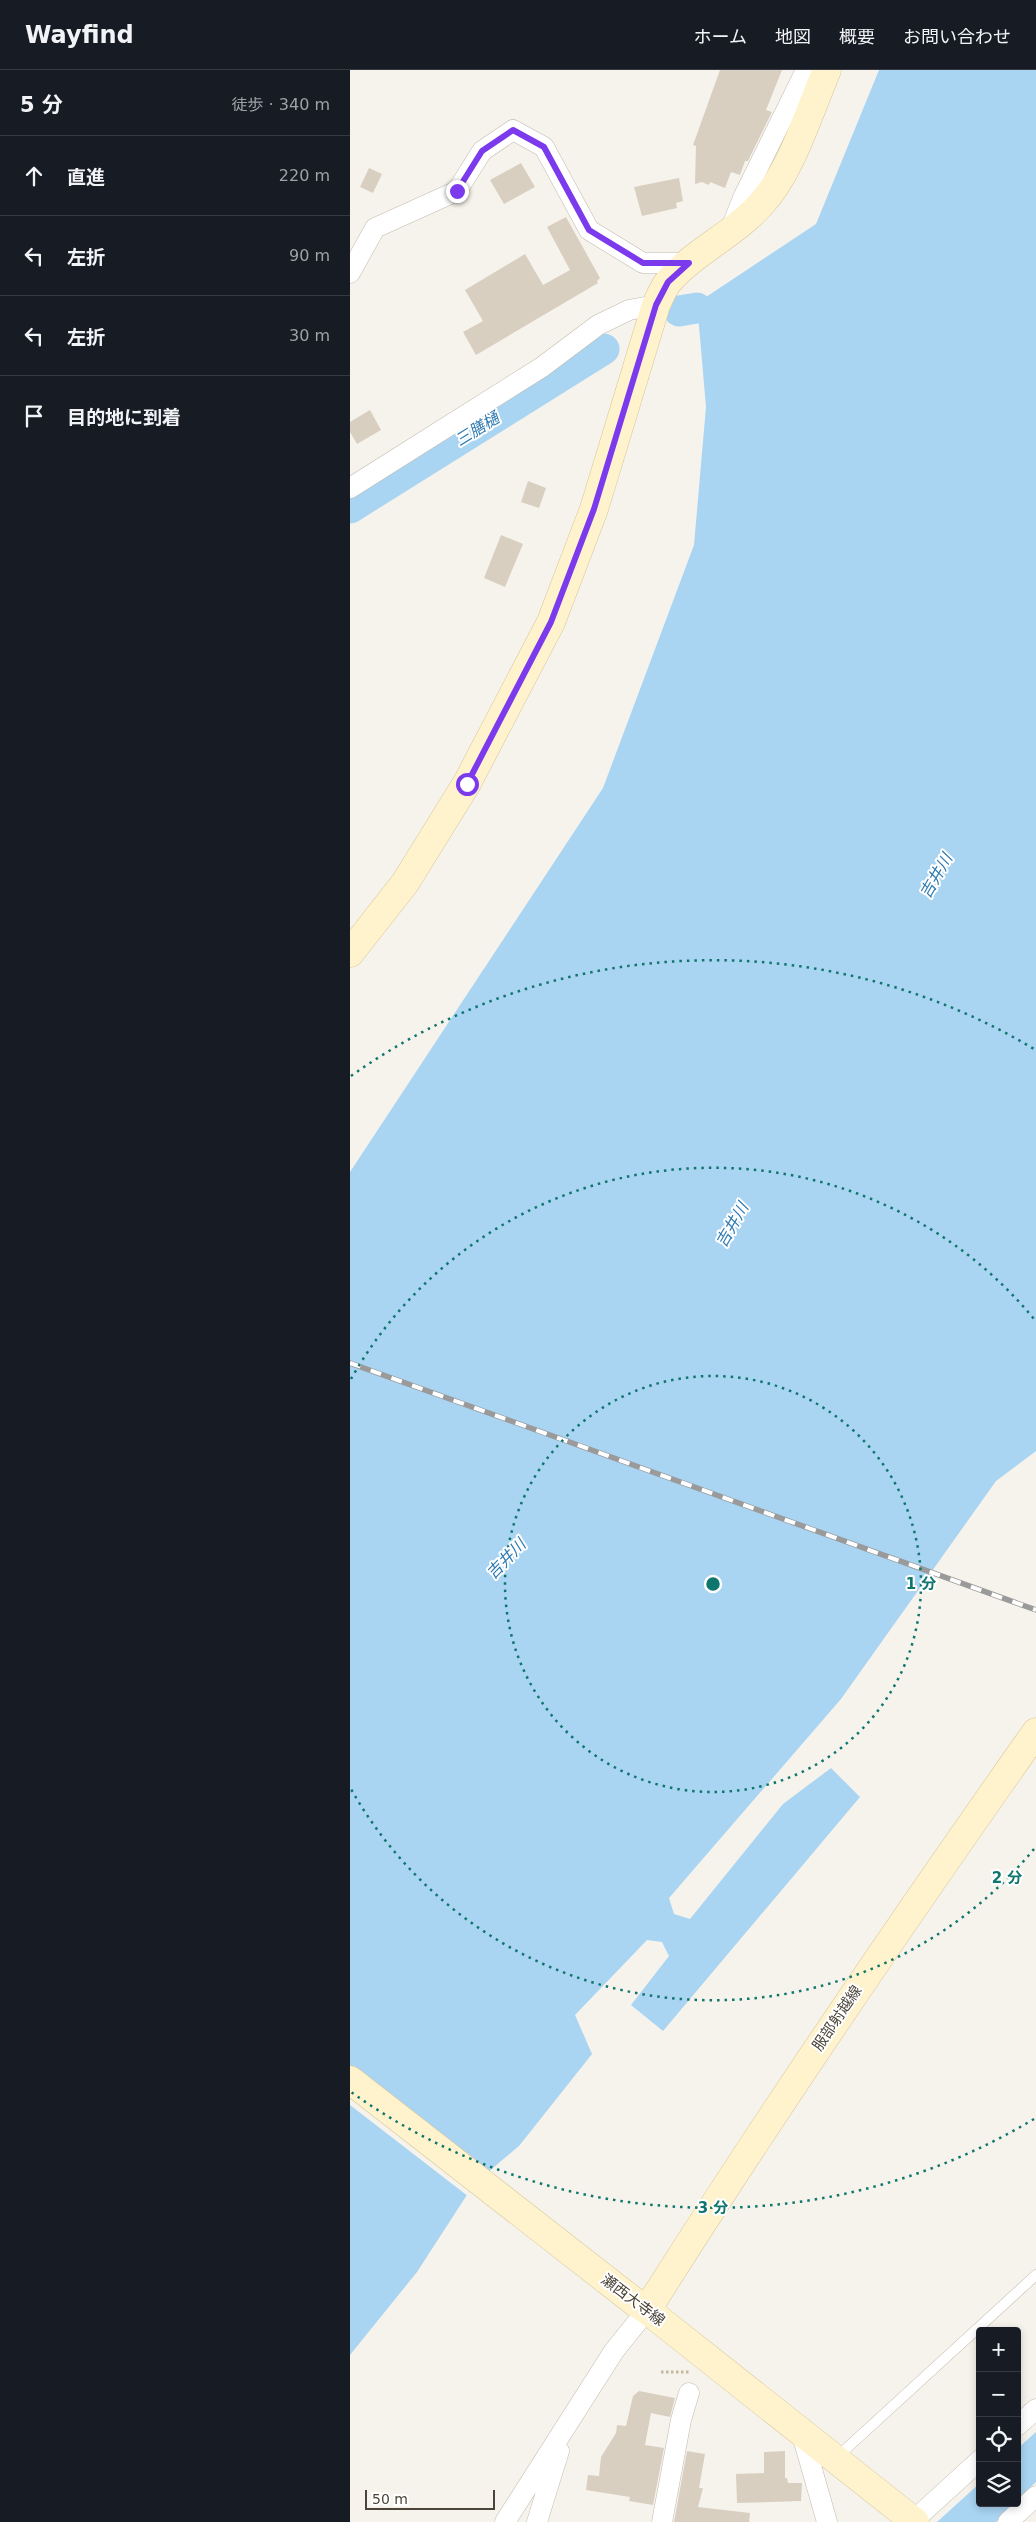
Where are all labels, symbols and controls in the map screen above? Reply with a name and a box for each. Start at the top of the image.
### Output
text: Wayfind [25,21,134,49]
text: ホーム [694,26,747,47]
text: 地図 [775,26,811,47]
text: 概要 [839,26,875,47]
text: お問い合わせ [903,26,1011,47]
text: 5 分 [20,93,63,117]
text: 徒歩 · 340 m [232,95,330,114]
icon: ahead [20,162,48,190]
text: 直進 [67,166,105,188]
text: 220 m [279,166,330,185]
route end [446,180,469,203]
icon: left [20,242,48,270]
text: 左折 [67,246,105,268]
text: 90 m [289,246,330,265]
icon: left [20,322,48,350]
text: 左折 [67,326,105,348]
text: 30 m [289,326,330,345]
icon: arrive [20,402,48,430]
text: 目的地に到着 [67,406,181,428]
water label: 三膳樋 [452,407,505,450]
route start [456,773,479,796]
water label: 吉井川 [916,849,957,902]
water label: 吉井川 [712,1198,753,1251]
water label: 吉井川 [482,1534,531,1583]
centre of rings [704,1575,722,1593]
text: 1 分 [906,1575,936,1593]
text: 2 分 [992,1869,1022,1887]
street label: 服部射越線 [809,1982,865,2054]
text: 3 分 [698,2199,728,2217]
street label: 瀬西大寺線 [598,2270,668,2330]
map controls [976,2327,1021,2507]
button: + [976,2327,1021,2372]
button: − [976,2372,1021,2417]
button: locate [976,2417,1021,2462]
button: layers [976,2462,1021,2507]
scale bar [365,2487,495,2510]
text: 50 m [372,2491,408,2507]

